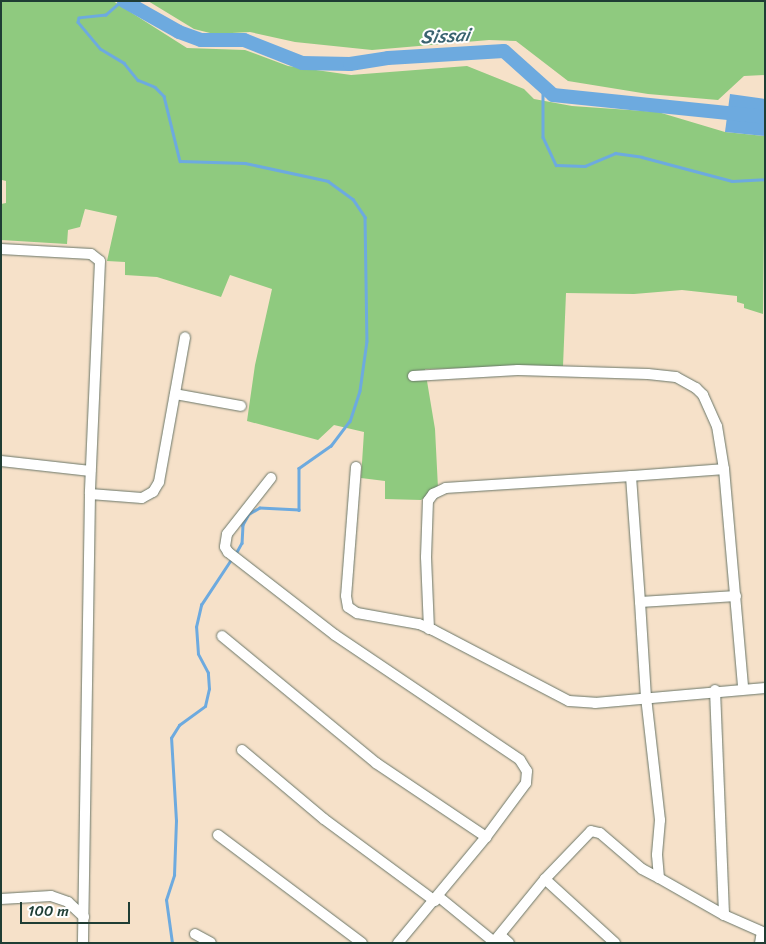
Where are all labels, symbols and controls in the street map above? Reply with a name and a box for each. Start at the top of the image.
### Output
water label: Sissai [420,23,470,49]
scale bar [22,892,132,924]
text: 100 m [28,898,69,924]

